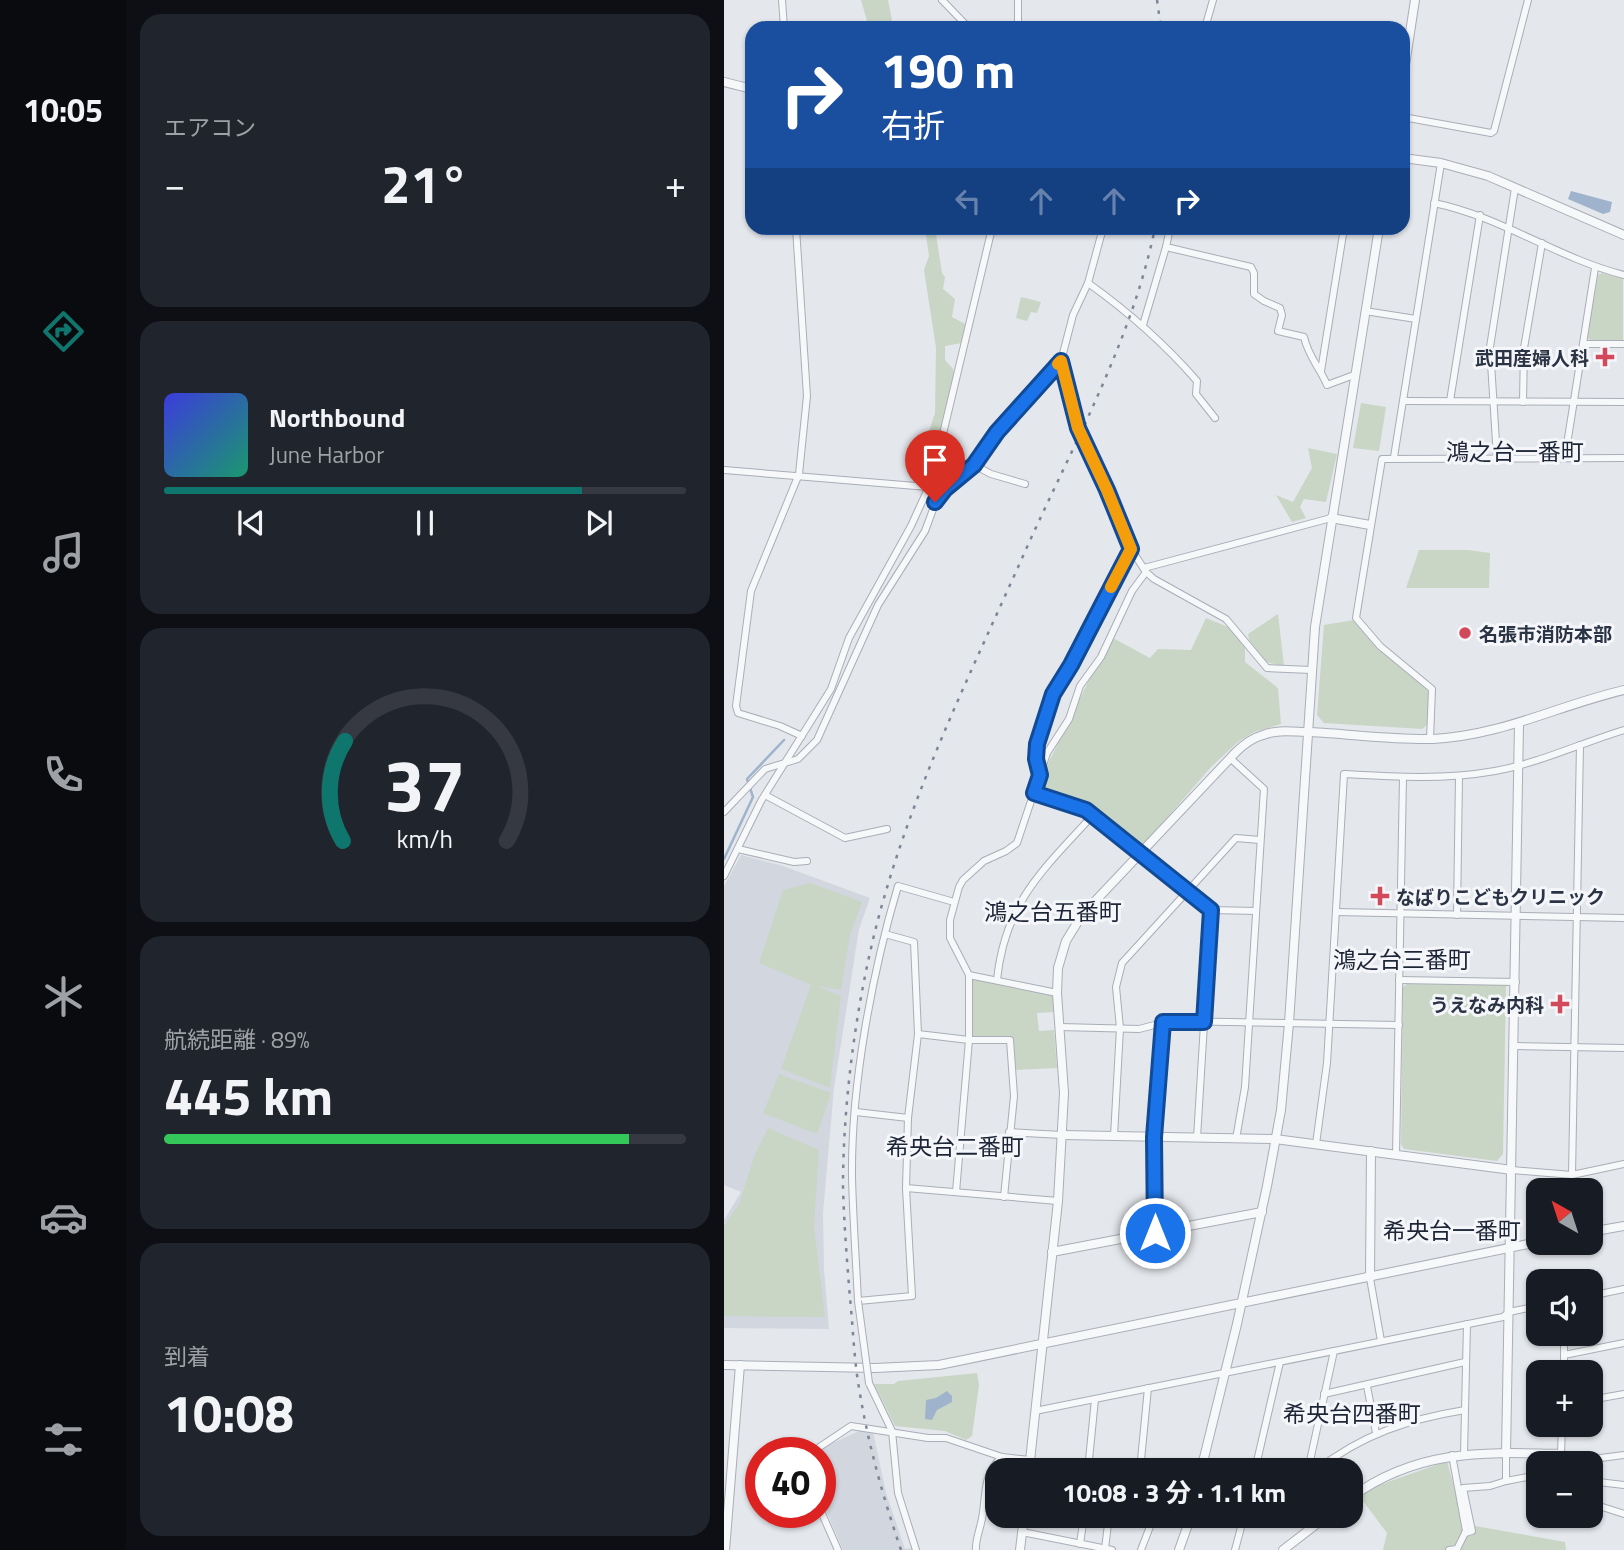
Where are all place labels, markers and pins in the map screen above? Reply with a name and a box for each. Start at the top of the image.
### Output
place label: 武田産婦人科 [1475,343,1589,372]
marker: 武田産婦人科 [1595,347,1615,367]
pin [905,430,965,502]
place label: 名張市消防本部 [1479,619,1612,648]
marker: 名張市消防本部 [1457,625,1473,641]
place label: なばりこどもクリニック [1396,882,1605,911]
marker: なばりこどもクリニック [1370,886,1390,906]
place label: うえなみ内科 [1430,990,1544,1019]
marker: うえなみ内科 [1550,994,1570,1014]

